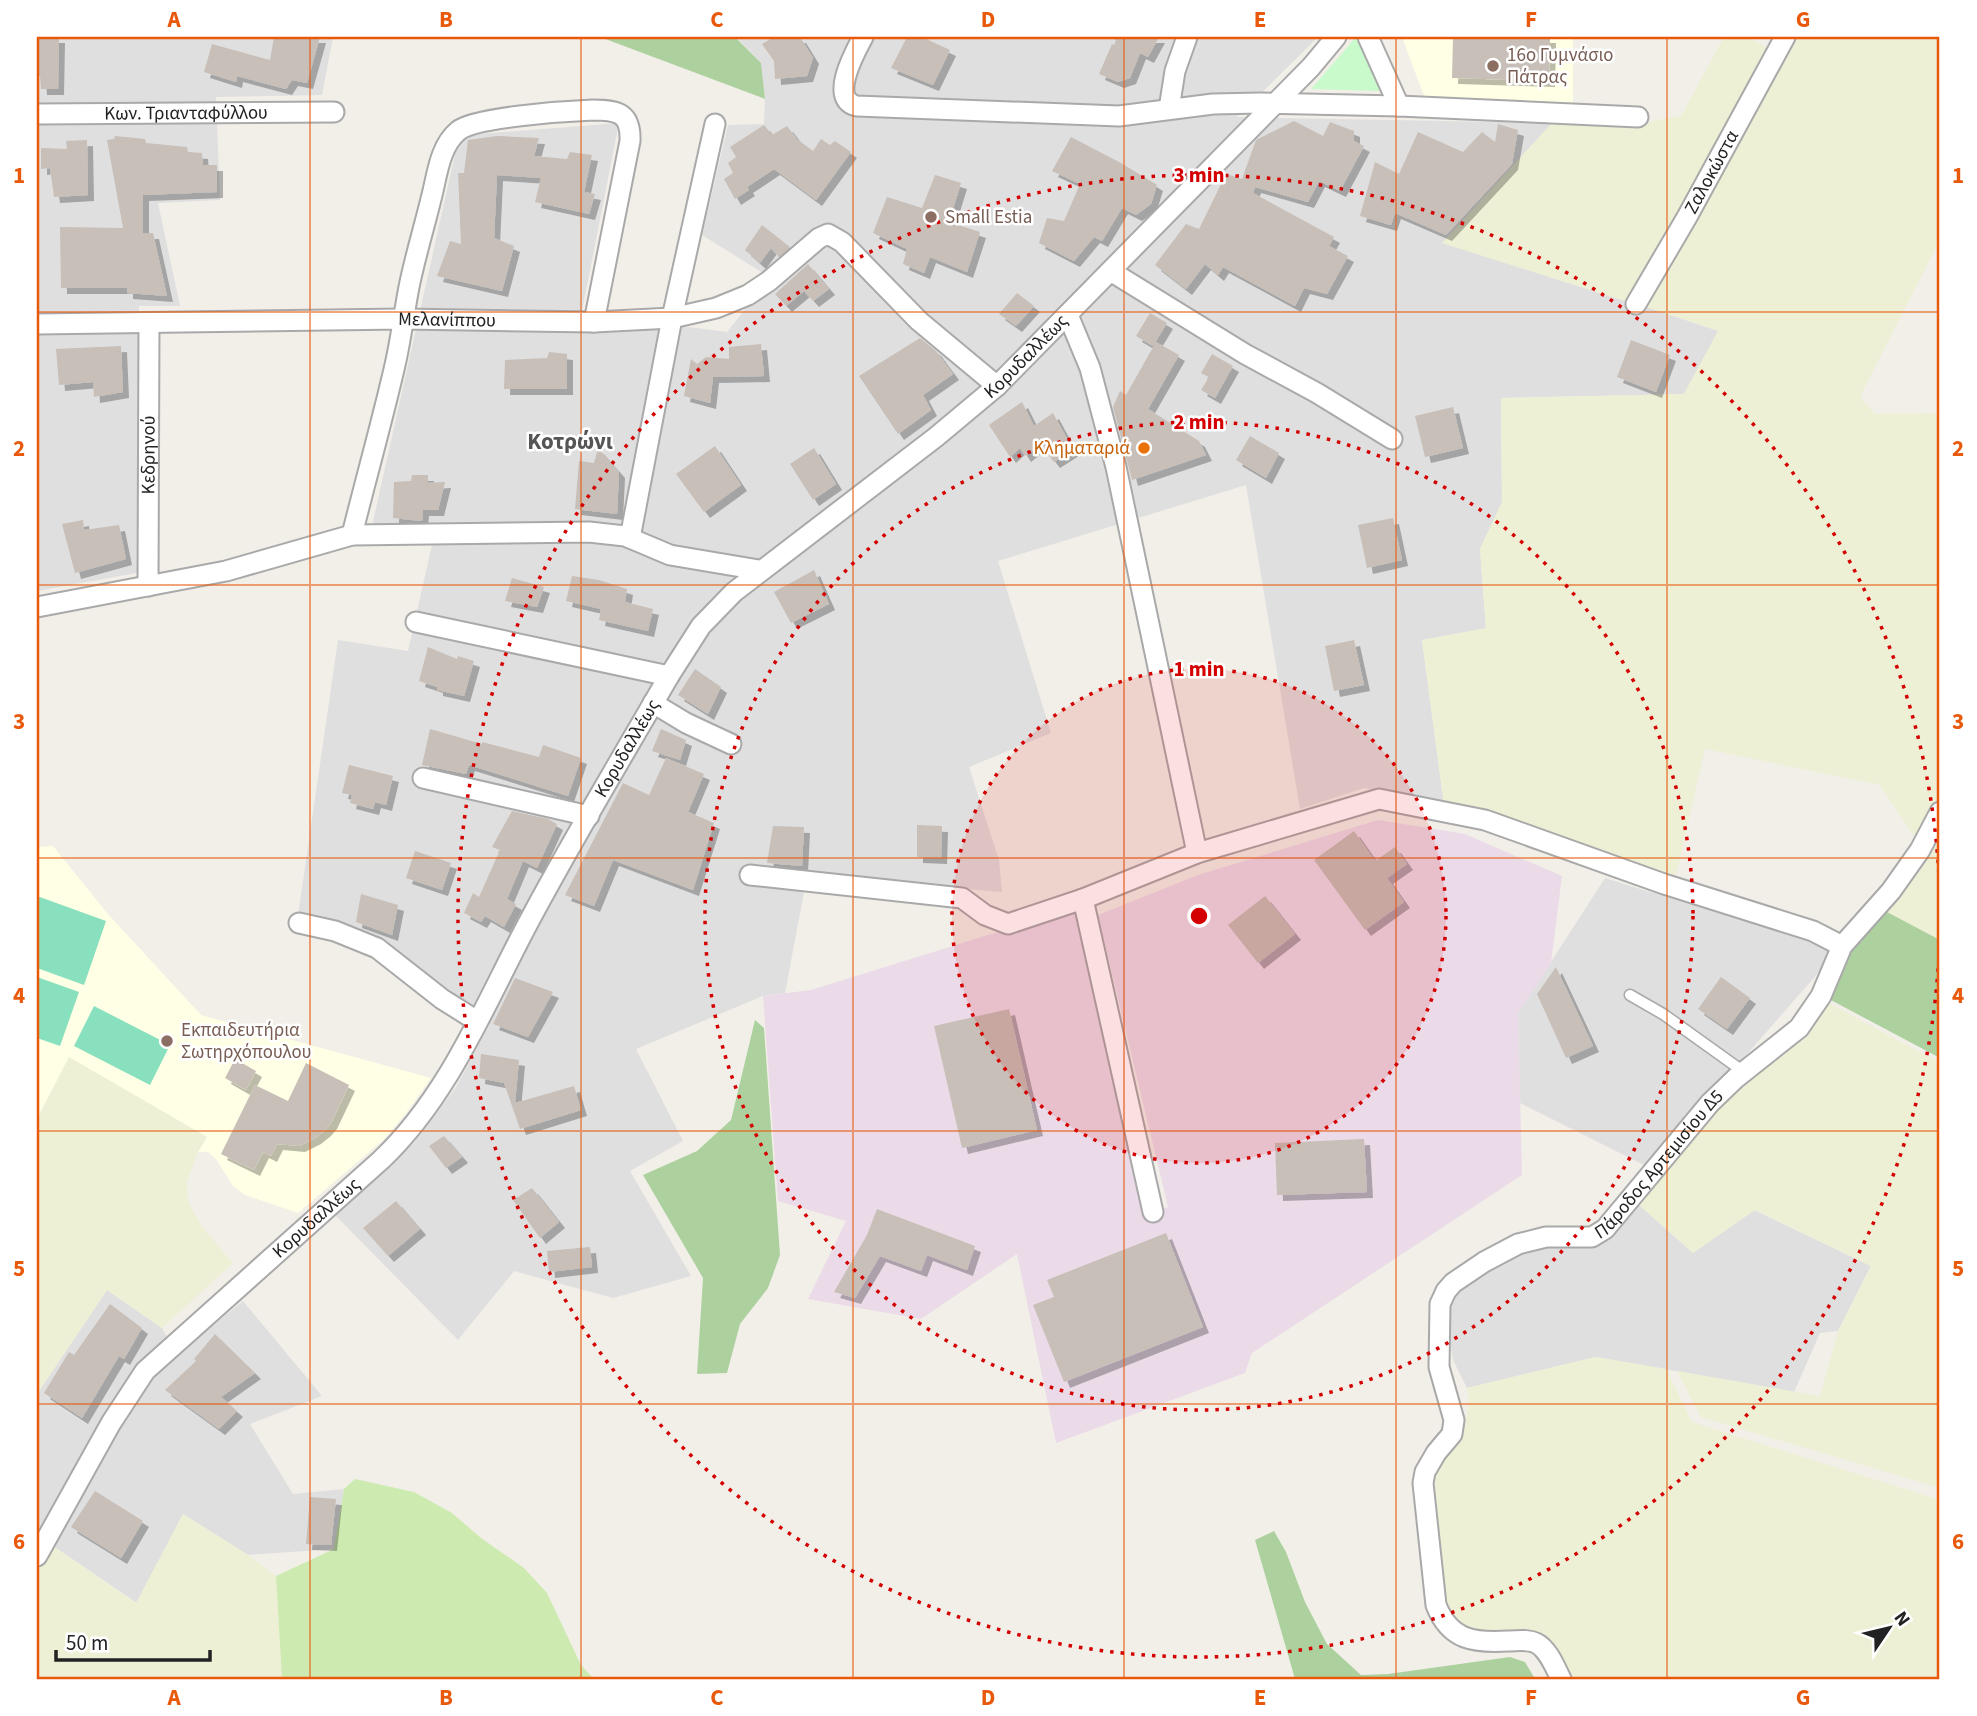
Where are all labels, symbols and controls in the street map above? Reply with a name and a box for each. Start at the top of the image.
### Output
text: A [166,3,181,36]
text: B [439,3,453,36]
text: C [710,3,724,36]
text: D [981,3,995,36]
text: E [1254,3,1266,36]
text: F [1525,3,1537,36]
text: G [1796,3,1810,36]
place label: 16ο Γυμνάσιο Πάτρας [1507,42,1614,91]
marker: 16ο Γυμνάσιο Πάτρας [1485,58,1501,74]
street label: Κων. Τριανταφύλλου [104,99,268,127]
street label: Ζαλοκώστα [1678,125,1745,219]
text: 1 [13,159,25,192]
text: 1 [1952,159,1964,192]
text: 3 min [1173,160,1225,190]
place label: Small Estia [945,204,1032,231]
marker: Small Estia [923,209,939,225]
street label: Μελανίππου [398,305,496,334]
street label: Κορυδαλλέως [978,308,1074,405]
text: 2 min [1173,407,1225,437]
street label: Κεδρηνού [135,416,162,494]
district label: Κοτρώνι [527,425,613,458]
text: 2 [13,432,25,465]
text: 2 [1952,432,1964,465]
place label: Κληματαριά [1034,435,1130,462]
marker: Κληματαριά [1136,440,1152,456]
text: 1 min [1173,654,1225,684]
street label: Κορυδαλλέως [588,694,666,802]
text: 3 [13,705,25,738]
text: 3 [1952,705,1964,738]
centre of rings [1187,904,1211,928]
text: 4 [13,979,25,1012]
text: 4 [1952,979,1964,1012]
place label: Εκπαιδευτήρια Σωτηρχόπουλου [181,1017,311,1066]
marker: Εκπαιδευτήρια Σωτηρχόπουλου [159,1033,175,1049]
street label: Πάροδος Αρτεμισίου Δ5 [1589,1083,1730,1246]
street label: Κορυδαλλέως [266,1171,366,1265]
text: 5 [13,1252,25,1285]
text: 5 [1952,1252,1964,1285]
text: 6 [13,1525,25,1558]
text: 6 [1952,1525,1964,1558]
north arrow [1854,1594,1924,1664]
text: N [1887,1606,1916,1632]
scale bar [56,1618,210,1662]
text: 50 m [66,1628,108,1658]
text: A [166,1681,181,1714]
text: B [439,1681,453,1714]
text: C [710,1681,724,1714]
text: D [981,1681,995,1714]
text: E [1254,1681,1266,1714]
text: F [1525,1681,1537,1714]
text: G [1796,1681,1810,1714]

